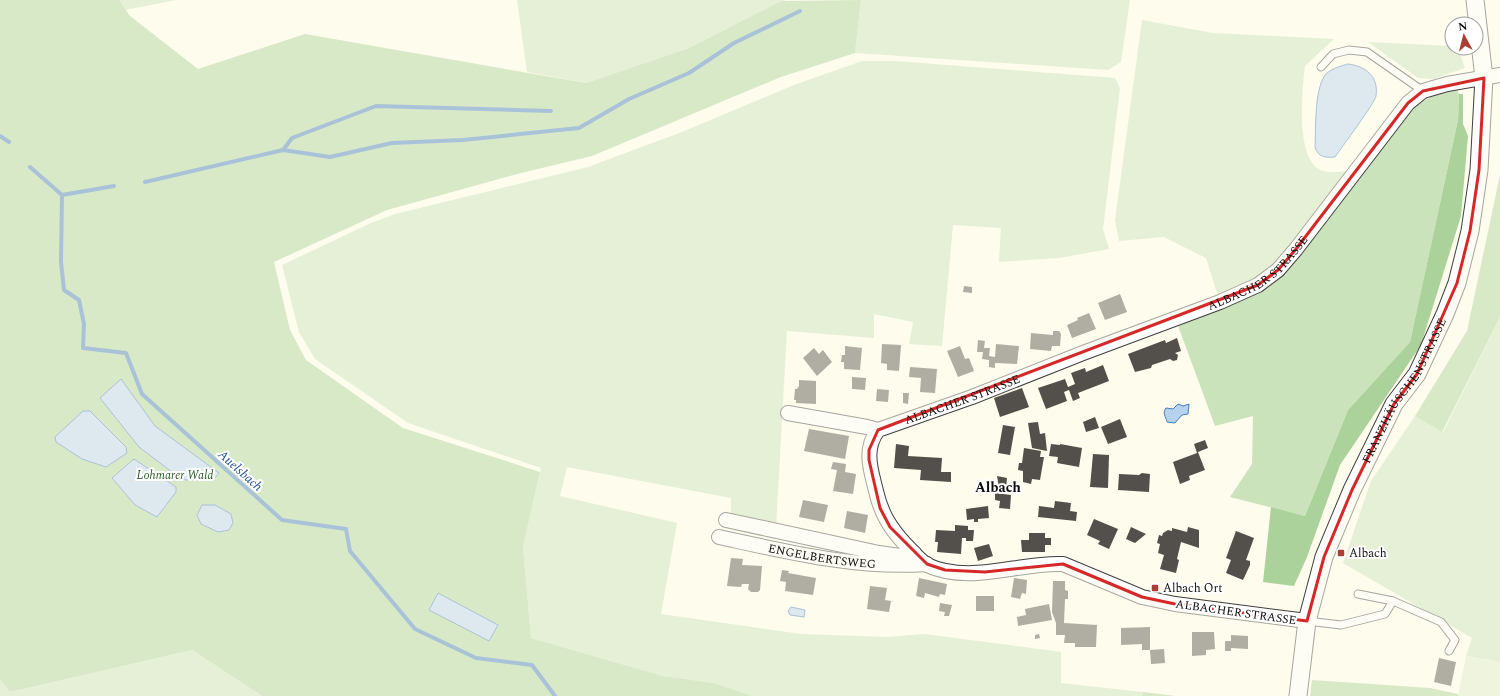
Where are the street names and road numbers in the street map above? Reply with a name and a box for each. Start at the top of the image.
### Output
street label: ALBACHER STRASSE [1205,232,1313,316]
street label: FRANZHÄUSCHENSTRASSE [1357,315,1452,467]
street label: ALBACHER STRASSE [902,370,1023,430]
street label: ENGELBERTSWEG [766,539,877,574]
street label: ALBACHER STRASSE [1174,595,1298,630]

